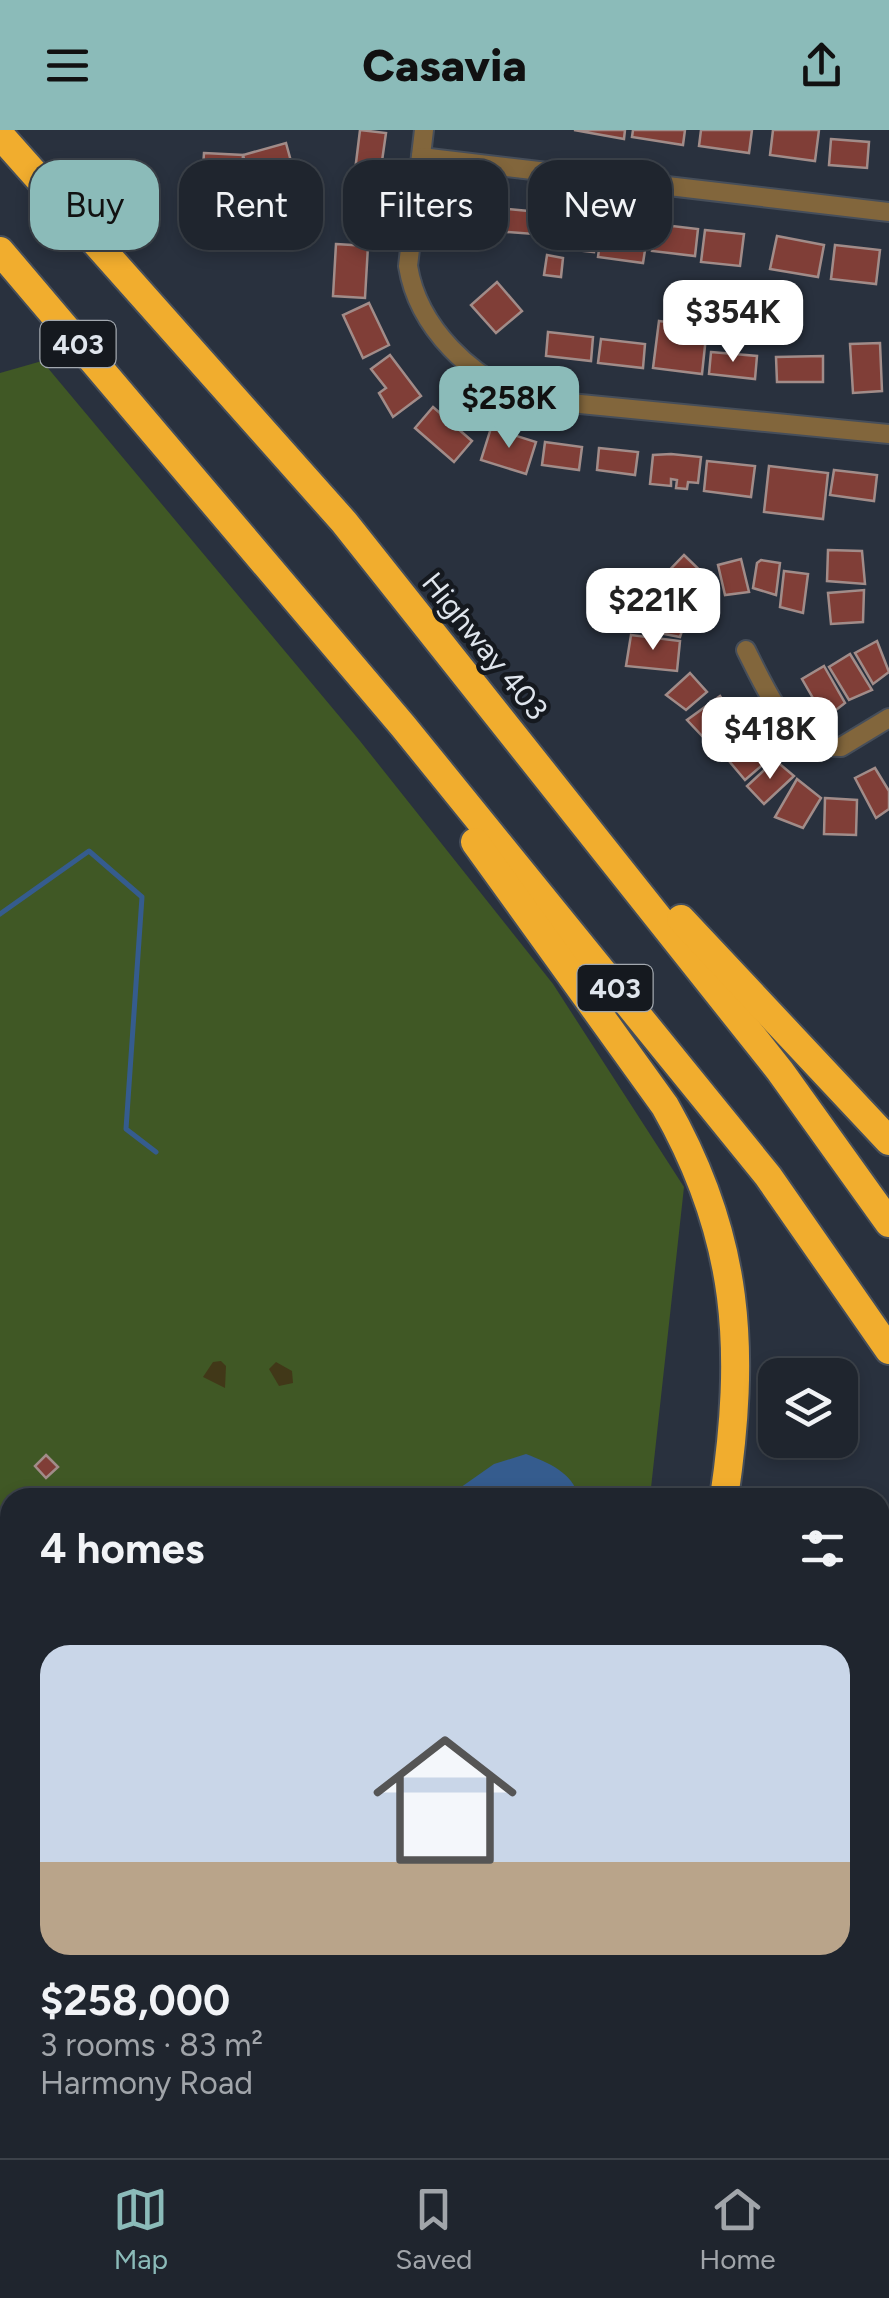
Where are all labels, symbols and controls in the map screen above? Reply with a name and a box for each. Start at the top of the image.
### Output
icon: menu [40,38,95,93]
text: Casavia [362,38,527,92]
icon: share [794,38,849,93]
chip: Buy [30,160,159,250]
chip: Rent [179,160,323,250]
chip: Filters [343,160,508,250]
chip: New [528,160,672,250]
pin: $354K [663,280,803,365]
text: $354K [685,293,781,331]
road number: 403 [40,321,116,367]
pin: $258K [439,366,579,451]
text: $258K [461,379,557,417]
street label: Highway 403 [414,565,556,727]
pin: $221K [583,568,723,653]
text: $221K [608,581,698,619]
pin: $418K [700,697,840,782]
text: $418K [724,710,816,748]
road number: 403 [578,965,652,1011]
map controls [758,1358,858,1458]
button: layers [758,1358,858,1458]
icon: filters [795,1521,850,1576]
text: 4 homes [40,1523,204,1574]
icon: home [355,1710,535,1890]
text: $258,000 [40,1975,230,2026]
text: 3 rooms · 83 m² [40,2026,263,2064]
text: Harmony Road [40,2064,253,2102]
tab: Map [113,2182,168,2276]
tab: Saved [395,2182,472,2276]
tab: Home [699,2182,776,2276]

